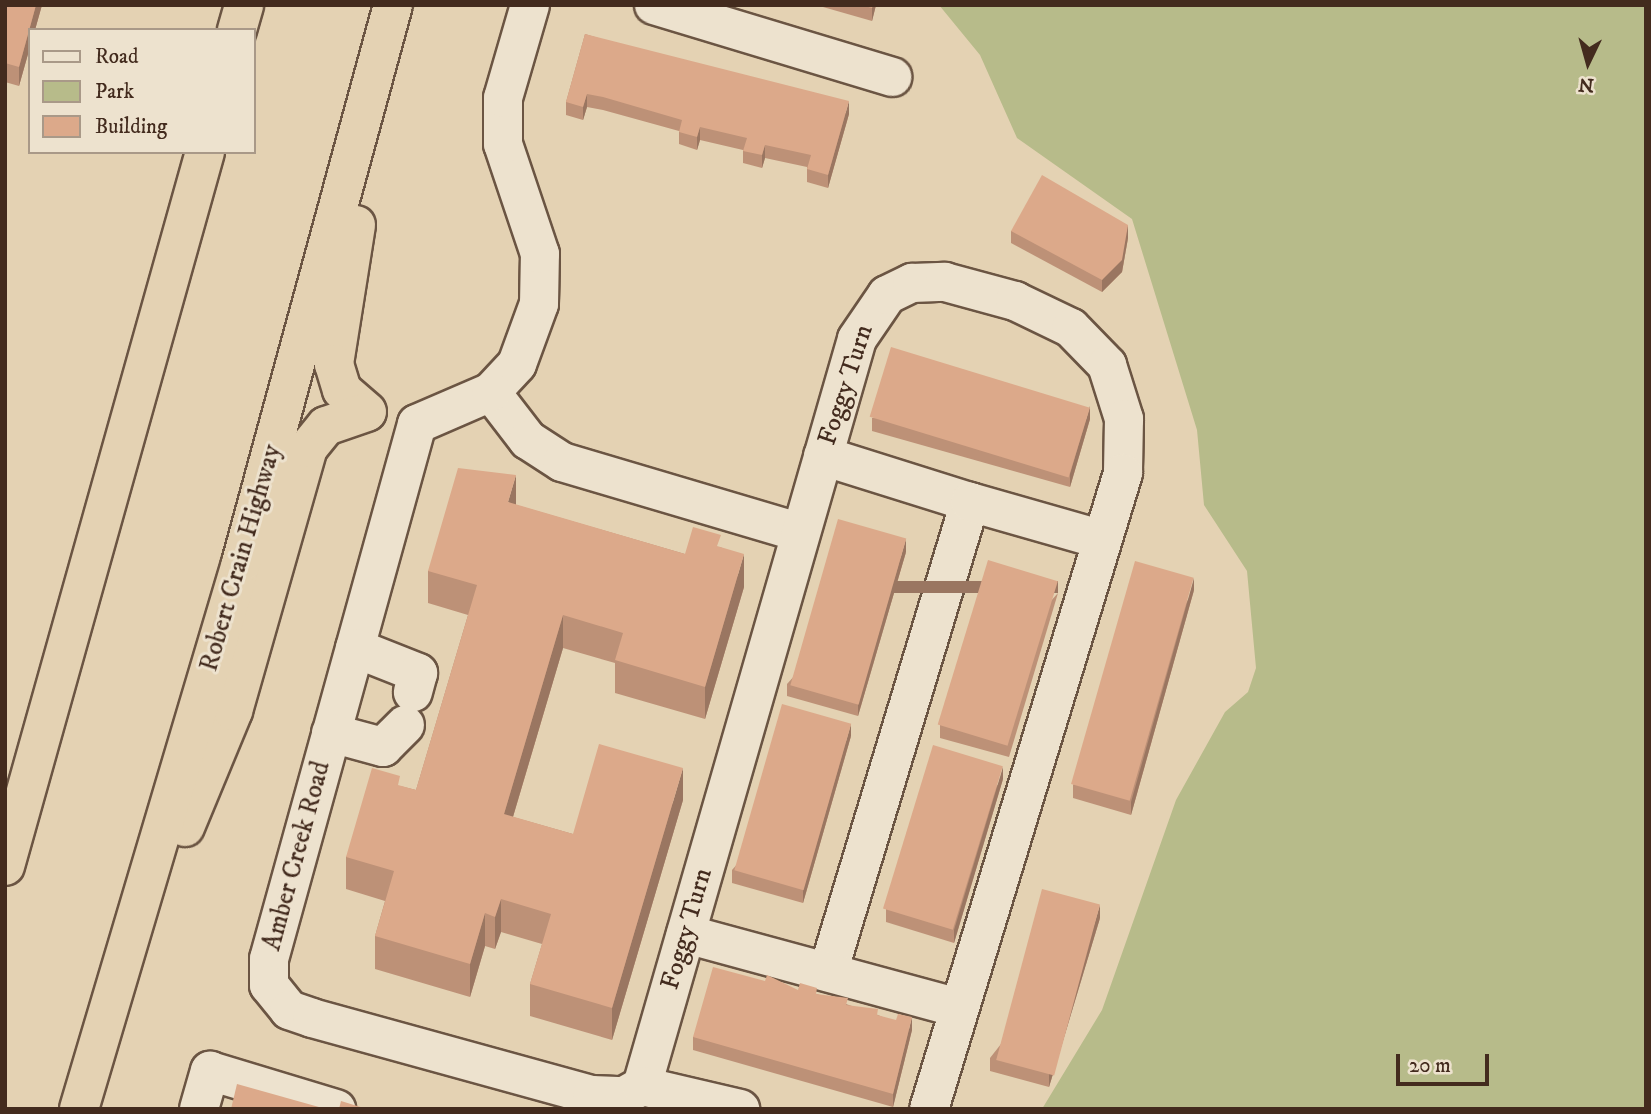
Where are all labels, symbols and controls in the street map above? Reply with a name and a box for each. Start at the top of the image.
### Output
legend [28,28,256,154]
north arrow [1553,28,1623,98]
text: Road [95,44,139,70]
text: N [1577,72,1595,97]
text: Park [95,79,134,105]
text: Building [95,114,167,140]
street label: Foggy Turn [812,321,880,449]
street label: Robert Crain Highway [194,441,288,675]
street label: Amber Creek Road [257,758,337,954]
street label: Foggy Turn [655,865,719,993]
scale bar [1399,1040,1492,1084]
text: 20 m [1409,1053,1451,1079]

